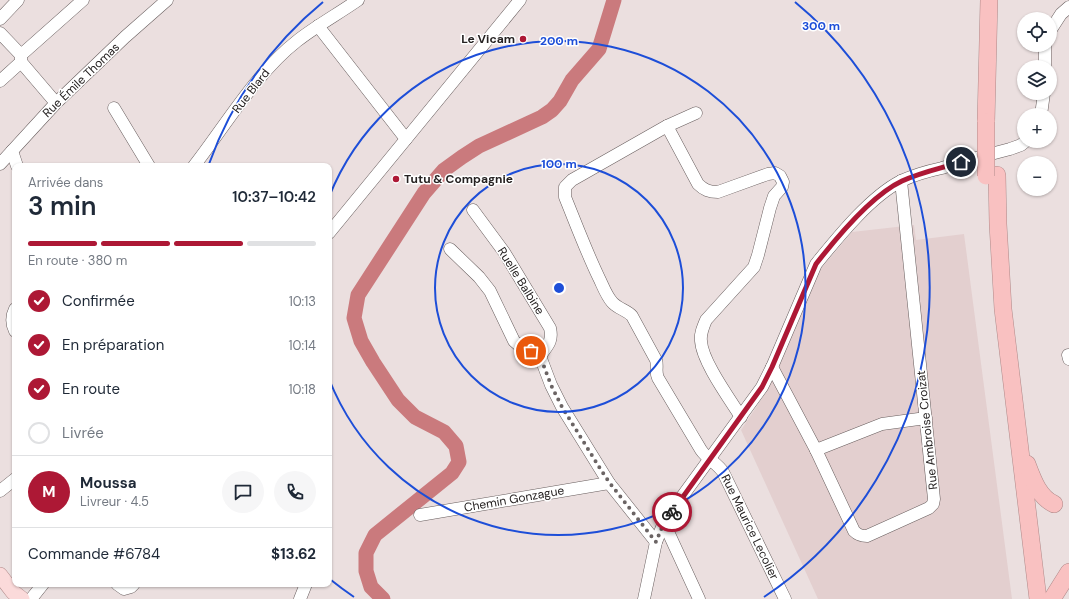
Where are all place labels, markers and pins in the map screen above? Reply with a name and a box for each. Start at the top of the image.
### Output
place label: Le Vicam [461,31,515,47]
marker: Le Vicam [518,34,528,44]
pin [944,145,978,179]
place label: Tutu & Compagnie [404,171,513,187]
marker: Tutu & Compagnie [391,174,401,184]
centre of rings [552,281,566,295]
pin [514,334,548,368]

